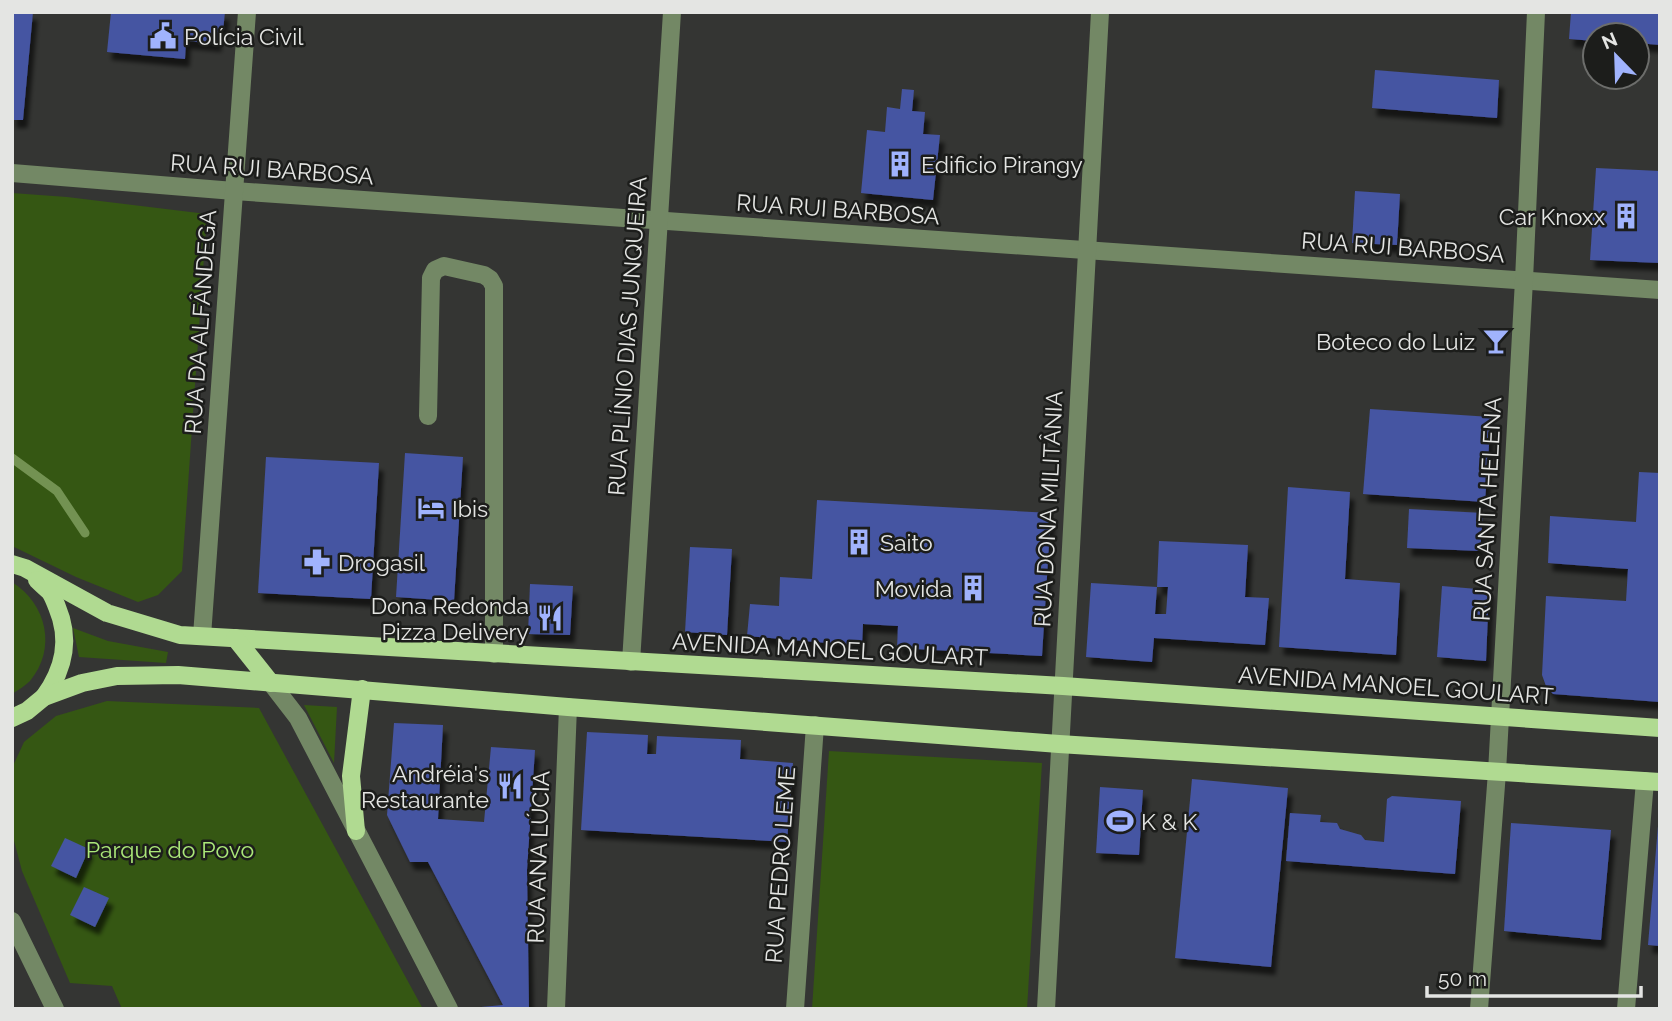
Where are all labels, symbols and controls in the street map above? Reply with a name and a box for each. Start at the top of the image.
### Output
public building icon: Polícia Civil [148,21,178,51]
north arrow [1581,21,1651,91]
place label: Polícia Civil [184,23,304,50]
text: N [1598,27,1620,53]
street label: RUA RUI BARBOSA [169,148,375,190]
building icon: Edificio Pirangy [885,149,915,179]
place label: Edificio Pirangy [921,151,1083,178]
street label: RUA PLÍNIO DIAS JUNQUEIRA [602,175,652,497]
street label: RUA RUI BARBOSA [735,188,941,230]
building icon: Car Knoxx [1611,201,1641,231]
place label: Car Knoxx [1499,203,1605,230]
street label: RUA DA ALFÂNDEGA [179,208,221,435]
street label: RUA RUI BARBOSA [1300,226,1506,268]
bar icon: Boteco do Luiz [1481,326,1511,356]
place label: Boteco do Luiz [1316,328,1475,355]
street label: RUA DONA MILITÂNIA [1028,390,1068,628]
street label: RUA SANTA HELENA [1468,396,1506,622]
hotel icon: Ibis [416,493,446,523]
place label: Ibis [452,495,488,522]
building icon: Saito [844,527,874,557]
place label: Saito [880,529,933,556]
pharmacy icon: Drogasil [302,547,332,577]
place label: Drogasil [338,549,426,576]
building icon: Movida [958,573,988,603]
place label: Movida [875,575,952,602]
place label: Dona Redonda Pizza Delivery [371,592,529,645]
restaurant icon: Dona Redonda Pizza Delivery [535,603,565,633]
street label: AVENIDA MANOEL GOULART [671,627,989,671]
street label: AVENIDA MANOEL GOULART [1237,661,1555,709]
place label: Andréia's Restaurante [361,760,489,813]
street label: RUA PEDRO LEME [760,766,800,964]
street label: RUA ANA LÚCIA [521,770,555,944]
restaurant icon: Andréia's Restaurante [495,771,525,801]
sports icon: K & K [1105,806,1135,836]
place label: K & K [1141,808,1198,835]
park label: Parque do Povo [86,836,254,863]
scale bar [1427,954,1640,998]
text: 50 m [1438,966,1487,991]

